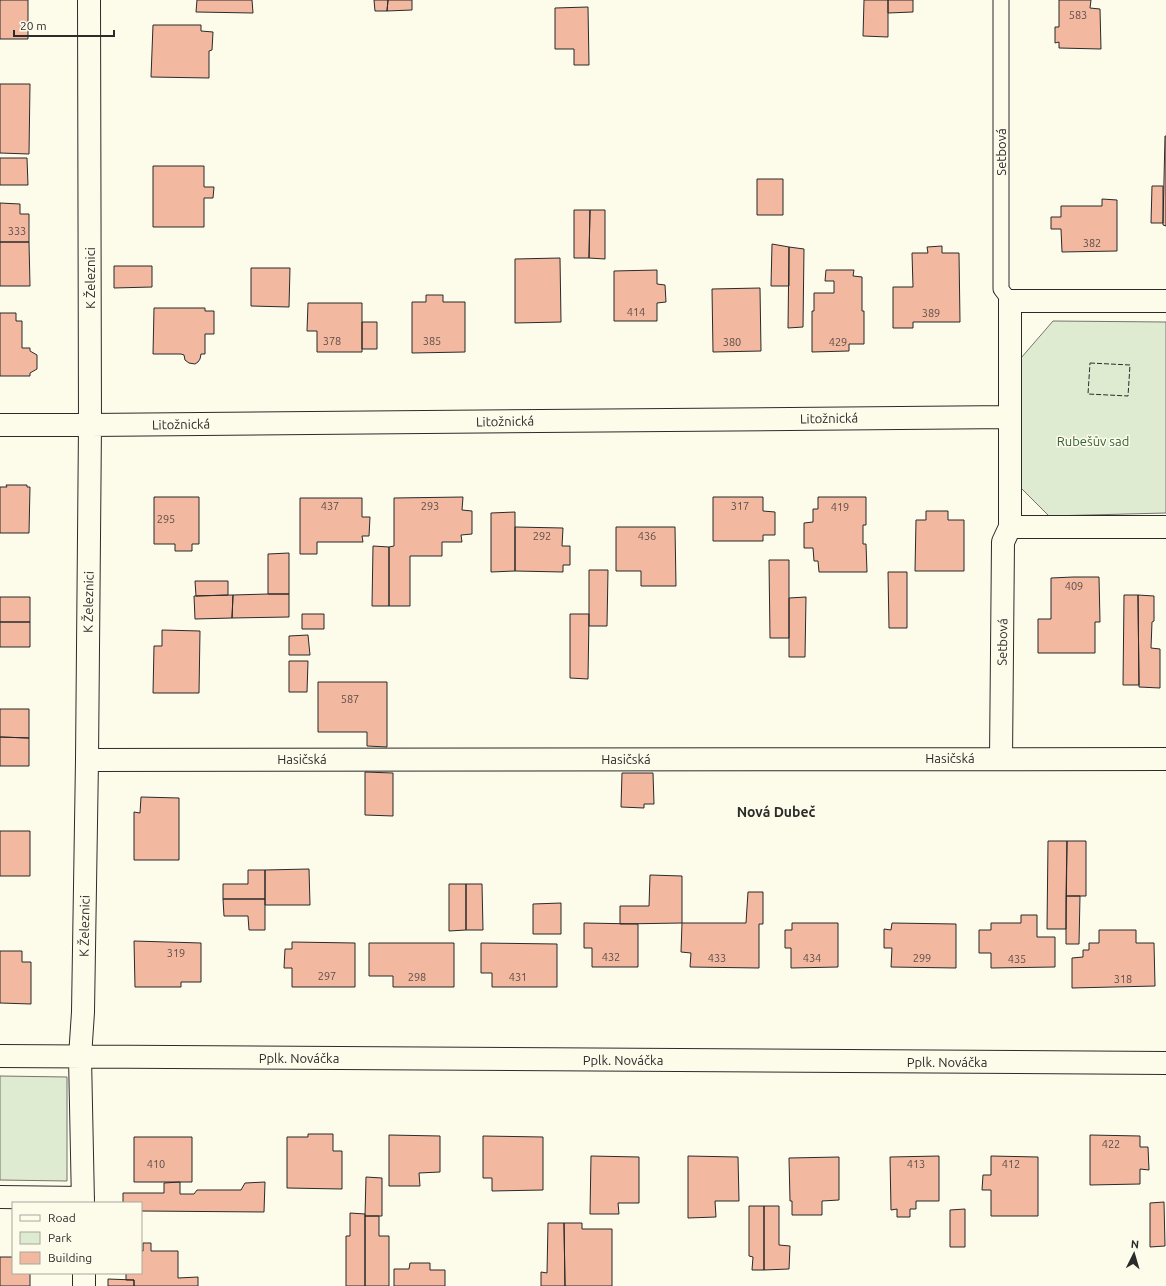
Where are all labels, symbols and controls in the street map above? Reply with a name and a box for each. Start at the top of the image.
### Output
house number: 583 [1069,9,1087,21]
scale bar [14,12,114,38]
text: 20 m [20,19,47,32]
street label: Setbová [994,128,1008,176]
house number: 333 [8,225,26,237]
house number: 382 [1083,237,1101,249]
street label: K Železnici [82,247,97,309]
house number: 414 [627,306,645,318]
house number: 389 [922,307,940,319]
house number: 378 [323,335,341,347]
house number: 385 [423,335,441,347]
house number: 380 [723,336,741,348]
house number: 429 [829,336,847,348]
street label: Litožnická [800,410,858,426]
street label: Litožnická [476,413,534,429]
street label: Litožnická [152,416,210,432]
park label: Rubešův sad [1057,434,1129,448]
house number: 437 [321,500,339,512]
house number: 293 [421,500,439,512]
house number: 317 [731,500,749,512]
house number: 419 [831,501,849,513]
house number: 295 [157,513,175,525]
house number: 292 [533,530,551,542]
house number: 436 [638,530,656,542]
street label: K Železnici [79,571,96,633]
house number: 409 [1065,580,1083,592]
street label: Setbová [995,618,1009,666]
house number: 587 [341,693,359,705]
street label: Hasičská [925,751,975,765]
street label: Hasičská [277,752,327,766]
street label: Hasičská [601,752,651,766]
district label: Nová Dubeč [737,804,815,820]
street label: K Železnici [75,895,92,957]
house number: 319 [167,947,185,959]
house number: 432 [602,951,620,963]
house number: 433 [708,952,726,964]
house number: 434 [803,952,821,964]
house number: 299 [913,952,931,964]
house number: 435 [1008,953,1026,965]
house number: 297 [318,970,336,982]
house number: 298 [408,971,426,983]
house number: 431 [509,971,527,983]
house number: 318 [1114,973,1132,985]
street label: Pplk. Nováčka [259,1051,339,1065]
street label: Pplk. Nováčka [583,1053,663,1067]
street label: Pplk. Nováčka [907,1055,987,1069]
house number: 422 [1102,1138,1120,1150]
house number: 410 [147,1158,165,1170]
house number: 413 [907,1158,925,1170]
house number: 412 [1002,1158,1020,1170]
legend [12,1202,142,1274]
text: Road [48,1211,76,1224]
text: Park [48,1231,72,1244]
north arrow [1114,1234,1154,1274]
text: N [1130,1238,1139,1250]
text: Building [48,1251,92,1264]

